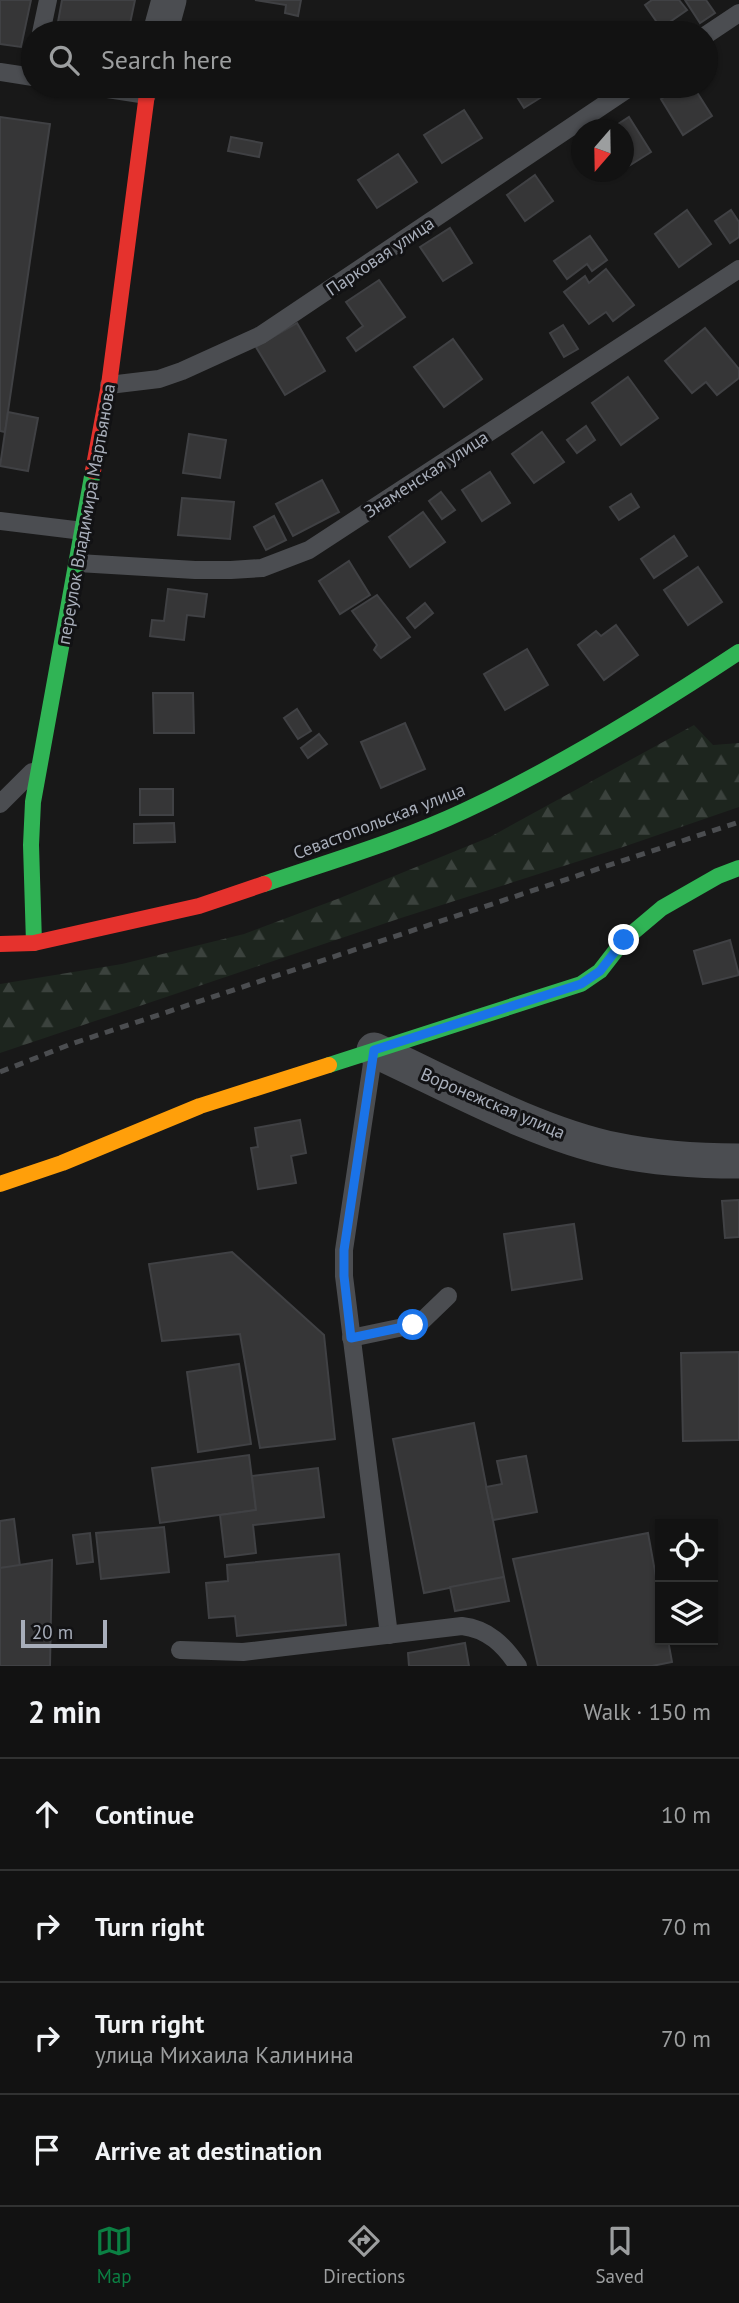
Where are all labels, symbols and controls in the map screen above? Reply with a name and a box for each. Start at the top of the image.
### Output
search box [21,21,718,98]
icon: search [45,41,83,79]
text: Search here [101,43,232,76]
north arrow [571,119,634,182]
street label: Парковая улица [321,211,439,301]
street label: переулок Владимира Мартьянова [52,382,120,646]
street label: Знаменская улица [359,425,493,523]
street label: Севастопольская улица [290,778,468,864]
route end [608,924,639,955]
street label: Воронежская улица [417,1062,569,1144]
route start [397,1309,428,1340]
map controls [655,1519,718,1645]
button: locate [655,1519,718,1582]
button: layers [655,1582,718,1645]
scale bar [21,1617,107,1649]
text: 20 m [32,1620,73,1644]
text: 2 min [28,1692,101,1731]
text: Walk · 150 m [584,1697,711,1726]
icon: ahead [28,1795,66,1833]
text: Continue [95,1798,194,1831]
text: 10 m [661,1800,711,1829]
icon: right [28,1907,66,1945]
text: Turn right [95,1910,204,1943]
text: 70 m [661,1912,711,1941]
text: Turn right [95,2007,204,2040]
icon: right [28,2019,66,2057]
text: 70 m [661,2024,711,2053]
text: улица Михаила Калинина [95,2040,354,2069]
icon: arrive [28,2131,66,2169]
text: Arrive at destination [95,2134,322,2167]
tab: Map [95,2222,133,2288]
tab: Directions [323,2222,405,2288]
tab: Saved [596,2222,644,2288]

